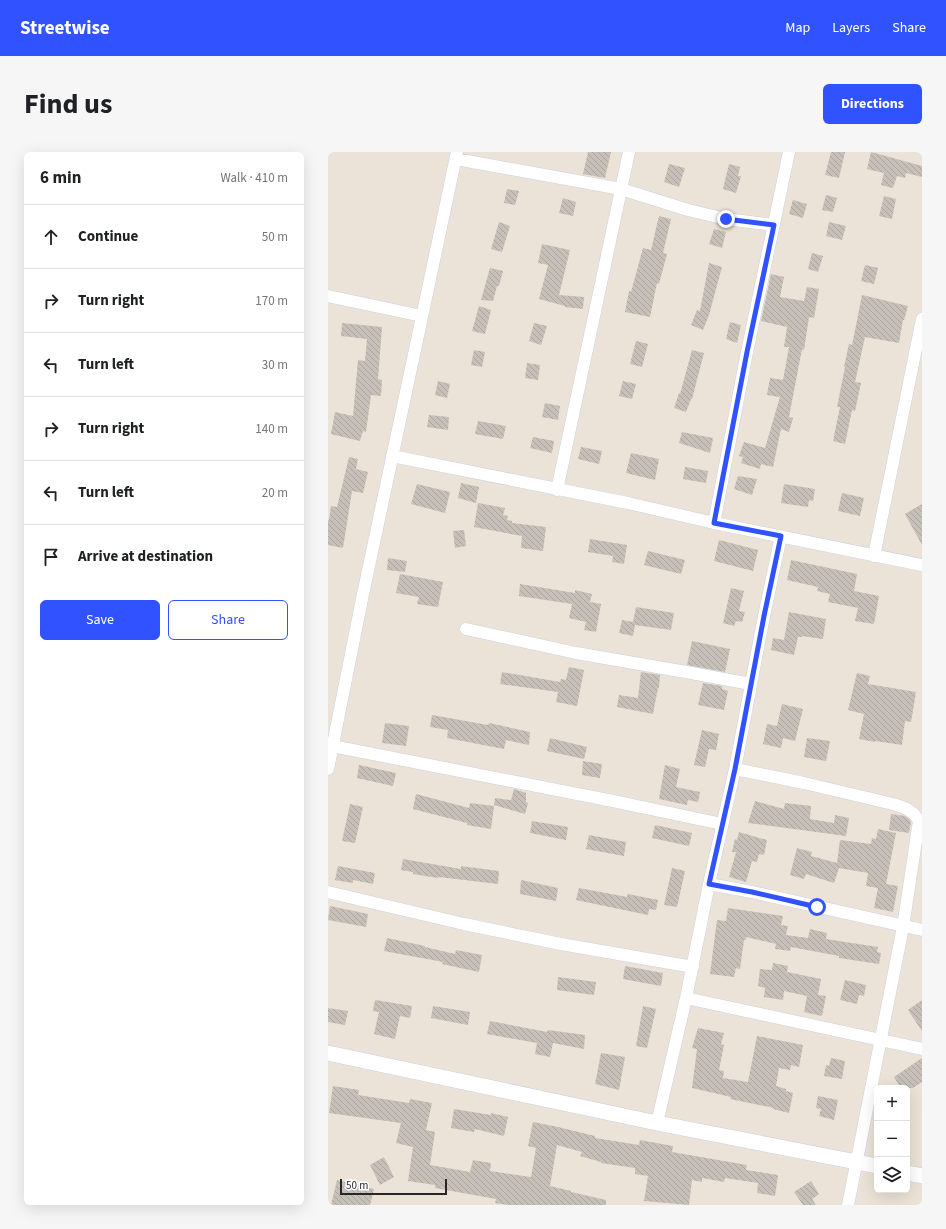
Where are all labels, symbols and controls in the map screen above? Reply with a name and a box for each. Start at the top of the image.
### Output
text: Streetwise [20,15,110,42]
text: Map [785,18,810,38]
text: Layers [832,18,870,38]
text: Share [892,18,926,38]
text: Find us [24,84,112,124]
button: Directions [823,84,922,124]
text: 6 min [40,166,81,190]
text: Walk · 410 m [220,169,288,187]
route end [717,210,735,228]
icon: ahead [40,226,62,248]
text: Continue [78,226,138,247]
text: 50 m [262,228,288,246]
icon: right [40,290,62,312]
text: Turn right [78,290,144,311]
text: 170 m [255,292,288,310]
icon: left [40,354,62,376]
text: Turn left [78,354,134,375]
text: 30 m [262,356,288,374]
icon: right [40,418,62,440]
text: Turn right [78,418,144,439]
text: 140 m [255,420,288,438]
icon: left [40,482,62,504]
text: Turn left [78,482,134,503]
text: 20 m [262,484,288,502]
icon: arrive [40,546,62,568]
text: Arrive at destination [78,546,213,567]
button: Save [40,600,160,640]
button: Share [168,600,288,640]
route start [808,898,826,916]
map controls [874,1085,910,1193]
button: + [874,1085,910,1121]
button: − [874,1121,910,1157]
button: layers [874,1157,910,1193]
scale bar [340,1177,447,1196]
text: 50 m [346,1178,368,1193]

